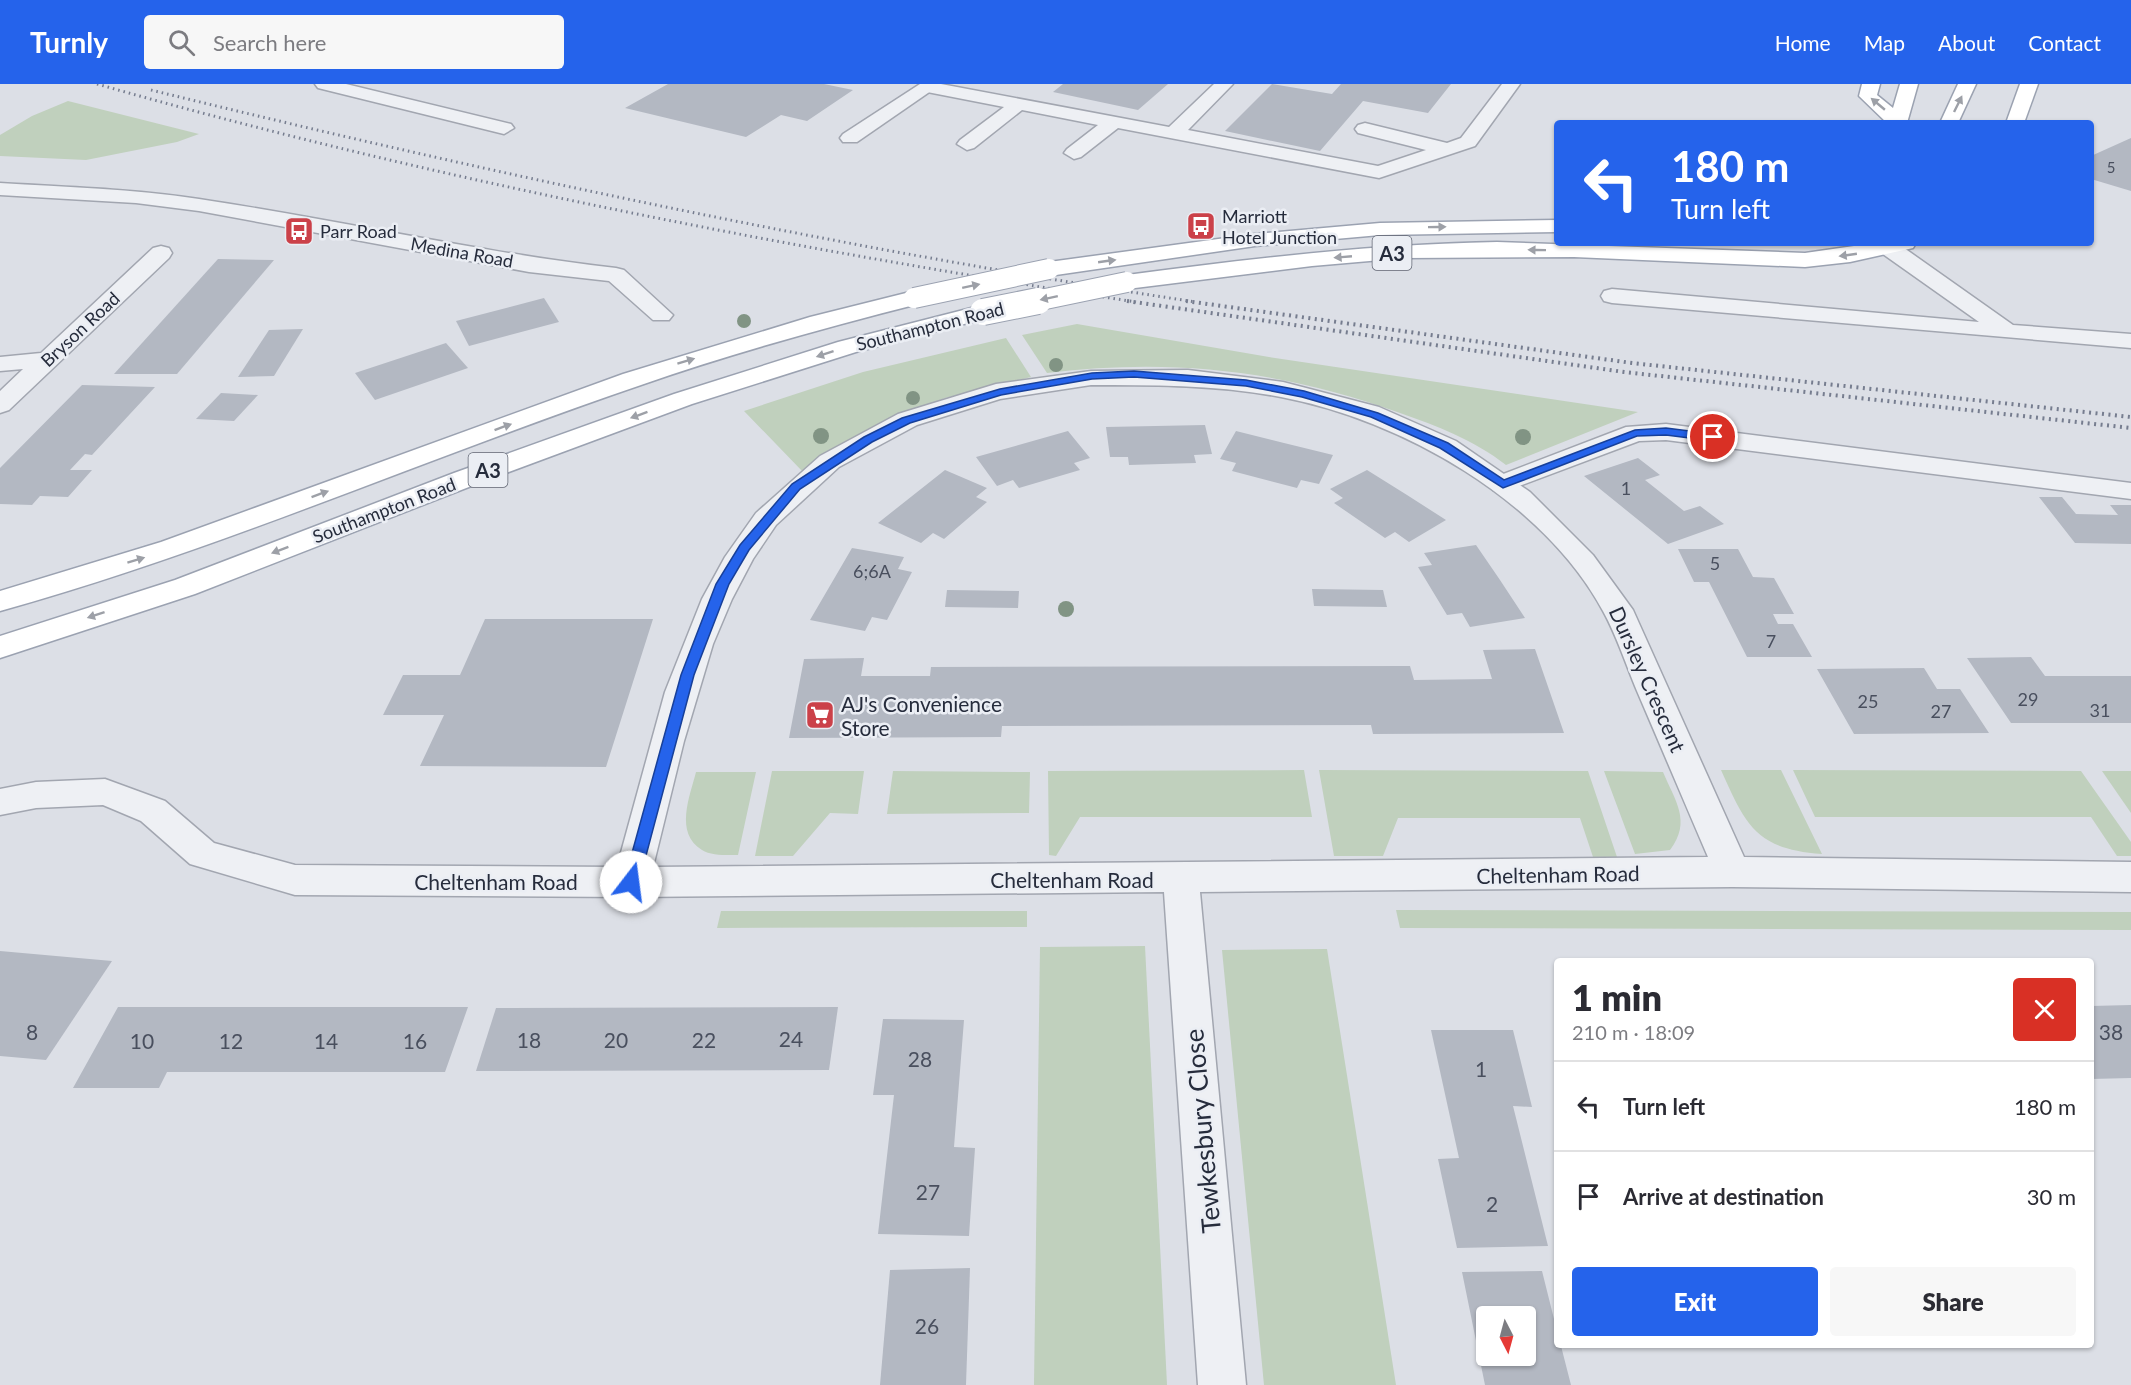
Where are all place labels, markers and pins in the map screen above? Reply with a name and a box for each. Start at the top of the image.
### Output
place label: Marriott Hotel Junction [1222,205,1337,248]
bus stop icon: Marriott Hotel Junction [1185,210,1217,242]
bus stop icon: Parr Road [283,215,315,247]
place label: Parr Road [320,220,397,242]
pin [1687,411,1738,462]
place label: AJ's Convenience Store [841,691,1002,740]
supermarket icon: AJ's Convenience Store [804,699,836,731]

